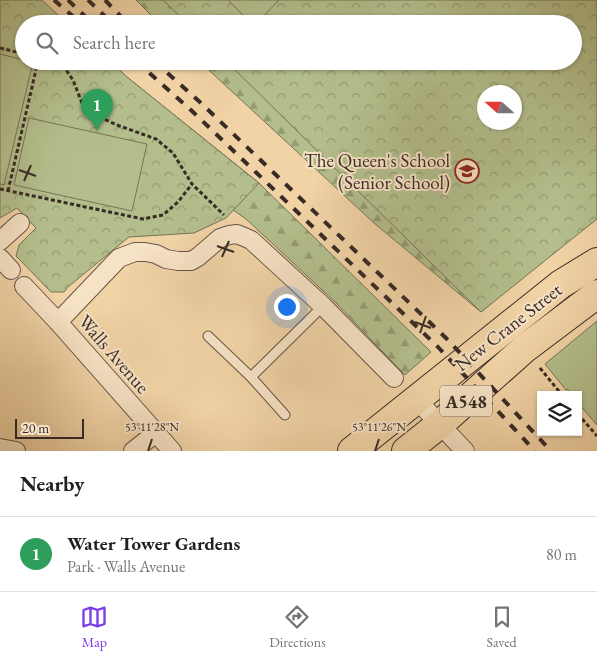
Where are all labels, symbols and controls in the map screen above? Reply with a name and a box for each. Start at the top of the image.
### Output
search box [15,15,582,70]
icon: search [33,29,61,57]
text: Search here [73,30,155,55]
north arrow [477,85,522,130]
pin: 1 [81,89,113,130]
place label: The Queen's School (Senior School) [304,148,450,195]
school or university icon: The Queen's School (Senior School) [454,158,480,184]
street label: New Crane Street [449,277,567,377]
your location [274,294,300,320]
street label: Walls Avenue [73,309,155,399]
road number: A548 [440,386,492,416]
map controls [537,391,582,436]
button: layers [537,391,582,436]
scale bar [15,416,84,439]
text: 20 m [22,419,49,437]
text: 53°11'28"N [125,419,179,435]
text: 53°11'26"N [352,419,406,435]
text: Nearby [20,470,84,497]
text: Water Tower Gardens [67,531,240,556]
text: 1 [32,544,40,565]
text: 80 m [546,544,577,565]
text: Park · Walls Avenue [67,556,185,577]
tab: Map [80,603,108,651]
tab: Directions [269,603,326,651]
tab: Saved [487,603,517,651]

